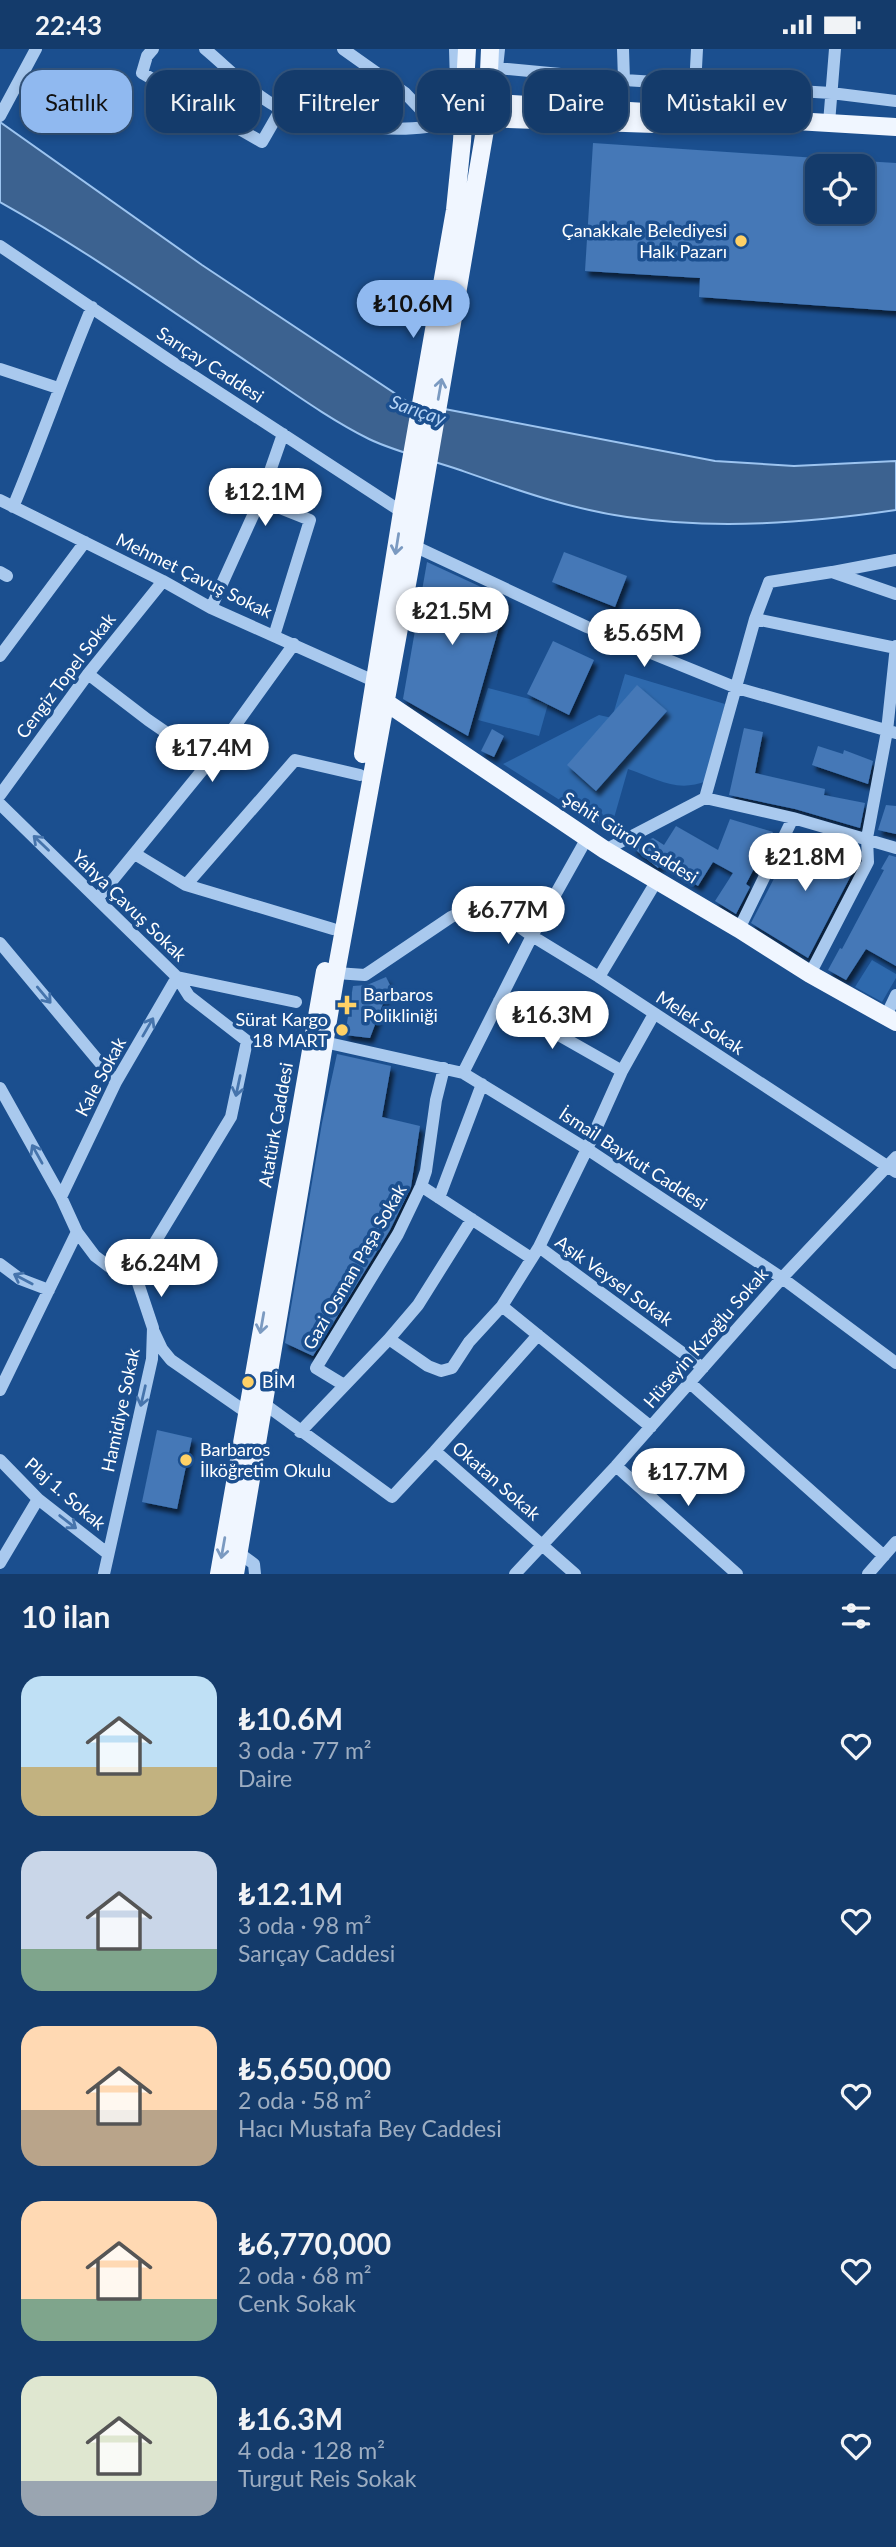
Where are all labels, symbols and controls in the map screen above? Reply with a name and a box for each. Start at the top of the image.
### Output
text: 22:43 [35,9,102,41]
chip: Satılık [21,70,132,133]
chip: Kiralık [146,70,260,133]
chip: Filtreler [274,70,403,133]
chip: Yeni [417,70,510,133]
chip: Daire [524,70,628,133]
chip: Müstakil ev [642,70,811,133]
map controls [805,154,875,224]
button: locate [805,154,875,224]
place label: Çanakkale Belediyesi Halk Pazarı [562,219,727,262]
marker: Çanakkale Belediyesi Halk Pazarı [733,233,749,249]
pin: ₺10.6M [356,281,470,340]
text: ₺10.6M [373,289,453,317]
street label: Sarıçay Caddesi [153,321,268,407]
one-way arrow [434,378,447,401]
water label: Sarıçay [387,389,450,430]
pin: ₺12.1M [208,469,322,528]
text: ₺12.1M [225,477,305,505]
street label: Mehmet Çavuş Sokak [113,528,277,623]
one-way arrow [390,532,403,555]
pin: ₺21.5M [395,587,509,647]
text: ₺21.5M [412,596,492,624]
street label: Cengiz Topel Sokak [11,608,120,743]
pin: ₺5.65M [587,609,701,669]
text: ₺5.65M [604,618,684,646]
pin: ₺17.4M [155,725,269,784]
text: ₺17.4M [172,733,252,761]
street label: Şehit Gürol Caddesi [559,787,702,888]
pin: ₺21.8M [748,833,862,893]
one-way arrow [32,835,49,852]
text: ₺21.8M [765,842,845,870]
street label: Yahya Çavuş Sokak [68,845,192,966]
pin: ₺6.77M [451,887,565,946]
text: ₺6.77M [468,895,548,923]
place label: Barbaros Polikliniği [363,983,438,1026]
one-way arrow [36,986,52,1004]
street label: Melek Sokak [652,986,749,1059]
pin: ₺16.3M [495,991,609,1051]
marker: Barbaros Polikliniği [337,995,357,1015]
text: ₺16.3M [512,1000,592,1028]
place label: Sürat Kargo 18 MART [235,1008,328,1051]
one-way arrow [141,1017,155,1037]
marker: Sürat Kargo 18 MART [334,1022,350,1038]
street label: Kale Sokak [70,1033,130,1120]
street label: Atatürk Caddesi [253,1061,297,1189]
one-way arrow [230,1074,244,1097]
street label: İsmail Baykut Caddesi [555,1102,712,1214]
one-way arrow [30,1144,43,1165]
street label: Gazi Osman Paşa Sokak [298,1179,411,1353]
street label: Aşık Veysel Sokak [552,1230,678,1331]
pin: ₺6.24M [104,1239,218,1299]
text: ₺6.24M [121,1248,201,1276]
street label: Hüseyin Kızoğlu Sokak [638,1262,773,1412]
one-way arrow [14,1272,34,1286]
one-way arrow [255,1312,268,1334]
street label: Hamidiye Sokak [96,1345,144,1474]
place label: BİM [262,1370,295,1392]
marker: BİM [240,1374,256,1390]
one-way arrow [136,1384,150,1407]
street label: Okatan Sokak [448,1436,546,1525]
place label: Barbaros İlköğretim Okulu [200,1438,331,1481]
pin: ₺17.7M [631,1449,745,1508]
street label: Plaj 1. Sokak [21,1452,111,1535]
marker: Barbaros İlköğretim Okulu [178,1452,194,1468]
text: ₺17.7M [648,1457,728,1485]
one-way arrow [59,1515,77,1530]
one-way arrow [216,1536,229,1559]
icon: filters [837,1597,875,1635]
text: 10 ilan [21,1598,110,1634]
text: ₺10.6M [238,1700,343,1736]
icon: home [77,1704,161,1788]
icon: heart [837,1727,875,1765]
text: 3 oda · 77 m² [238,1736,372,1764]
text: Daire [238,1764,292,1792]
text: ₺12.1M [238,1875,343,1911]
icon: home [77,1879,161,1963]
icon: heart [837,1902,875,1940]
text: 3 oda · 98 m² [238,1911,372,1939]
text: Sarıçay Caddesi [238,1939,395,1967]
text: ₺5,650,000 [238,2050,391,2086]
icon: home [77,2054,161,2138]
icon: heart [837,2077,875,2115]
text: 2 oda · 58 m² [238,2086,372,2114]
text: Hacı Mustafa Bey Caddesi [238,2114,502,2142]
text: ₺6,770,000 [238,2225,391,2261]
icon: home [77,2229,161,2313]
icon: heart [837,2252,875,2290]
text: 2 oda · 68 m² [238,2261,372,2289]
text: Cenk Sokak [238,2289,356,2317]
text: ₺16.3M [238,2400,343,2436]
icon: home [77,2404,161,2488]
icon: heart [837,2427,875,2465]
text: 4 oda · 128 m² [238,2436,385,2464]
text: Turgut Reis Sokak [238,2464,416,2492]

